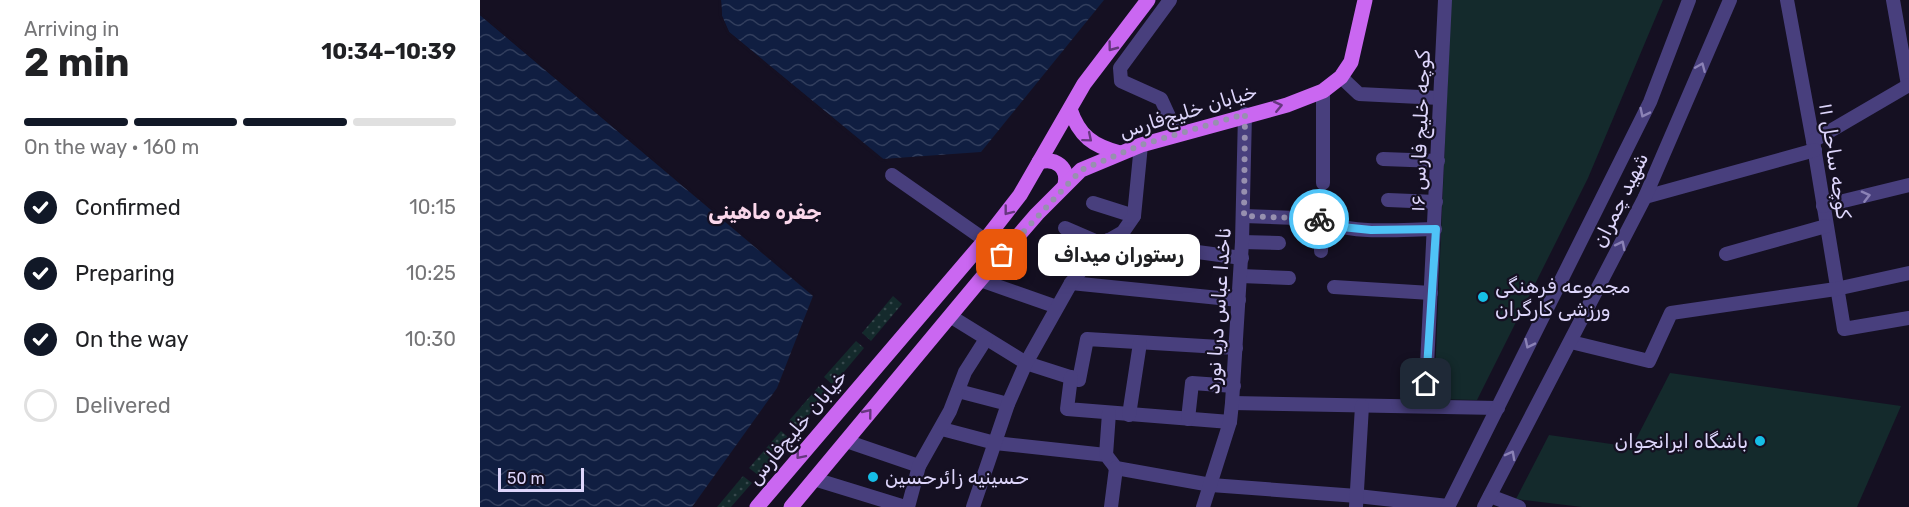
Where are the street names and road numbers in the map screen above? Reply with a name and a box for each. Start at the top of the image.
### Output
street label: کوچه خلیج فارس ۱۶ [1405,50,1437,213]
street label: خیابان خلیج‌فارس [1116,79,1260,145]
street label: کوچه ساحل ۱۱ [1814,101,1856,221]
street label: شهید چمران [1587,149,1653,251]
street label: ناخدا عباس دریا نورد [1200,227,1236,395]
street label: خیابان خلیج‌فارس [742,365,854,491]

